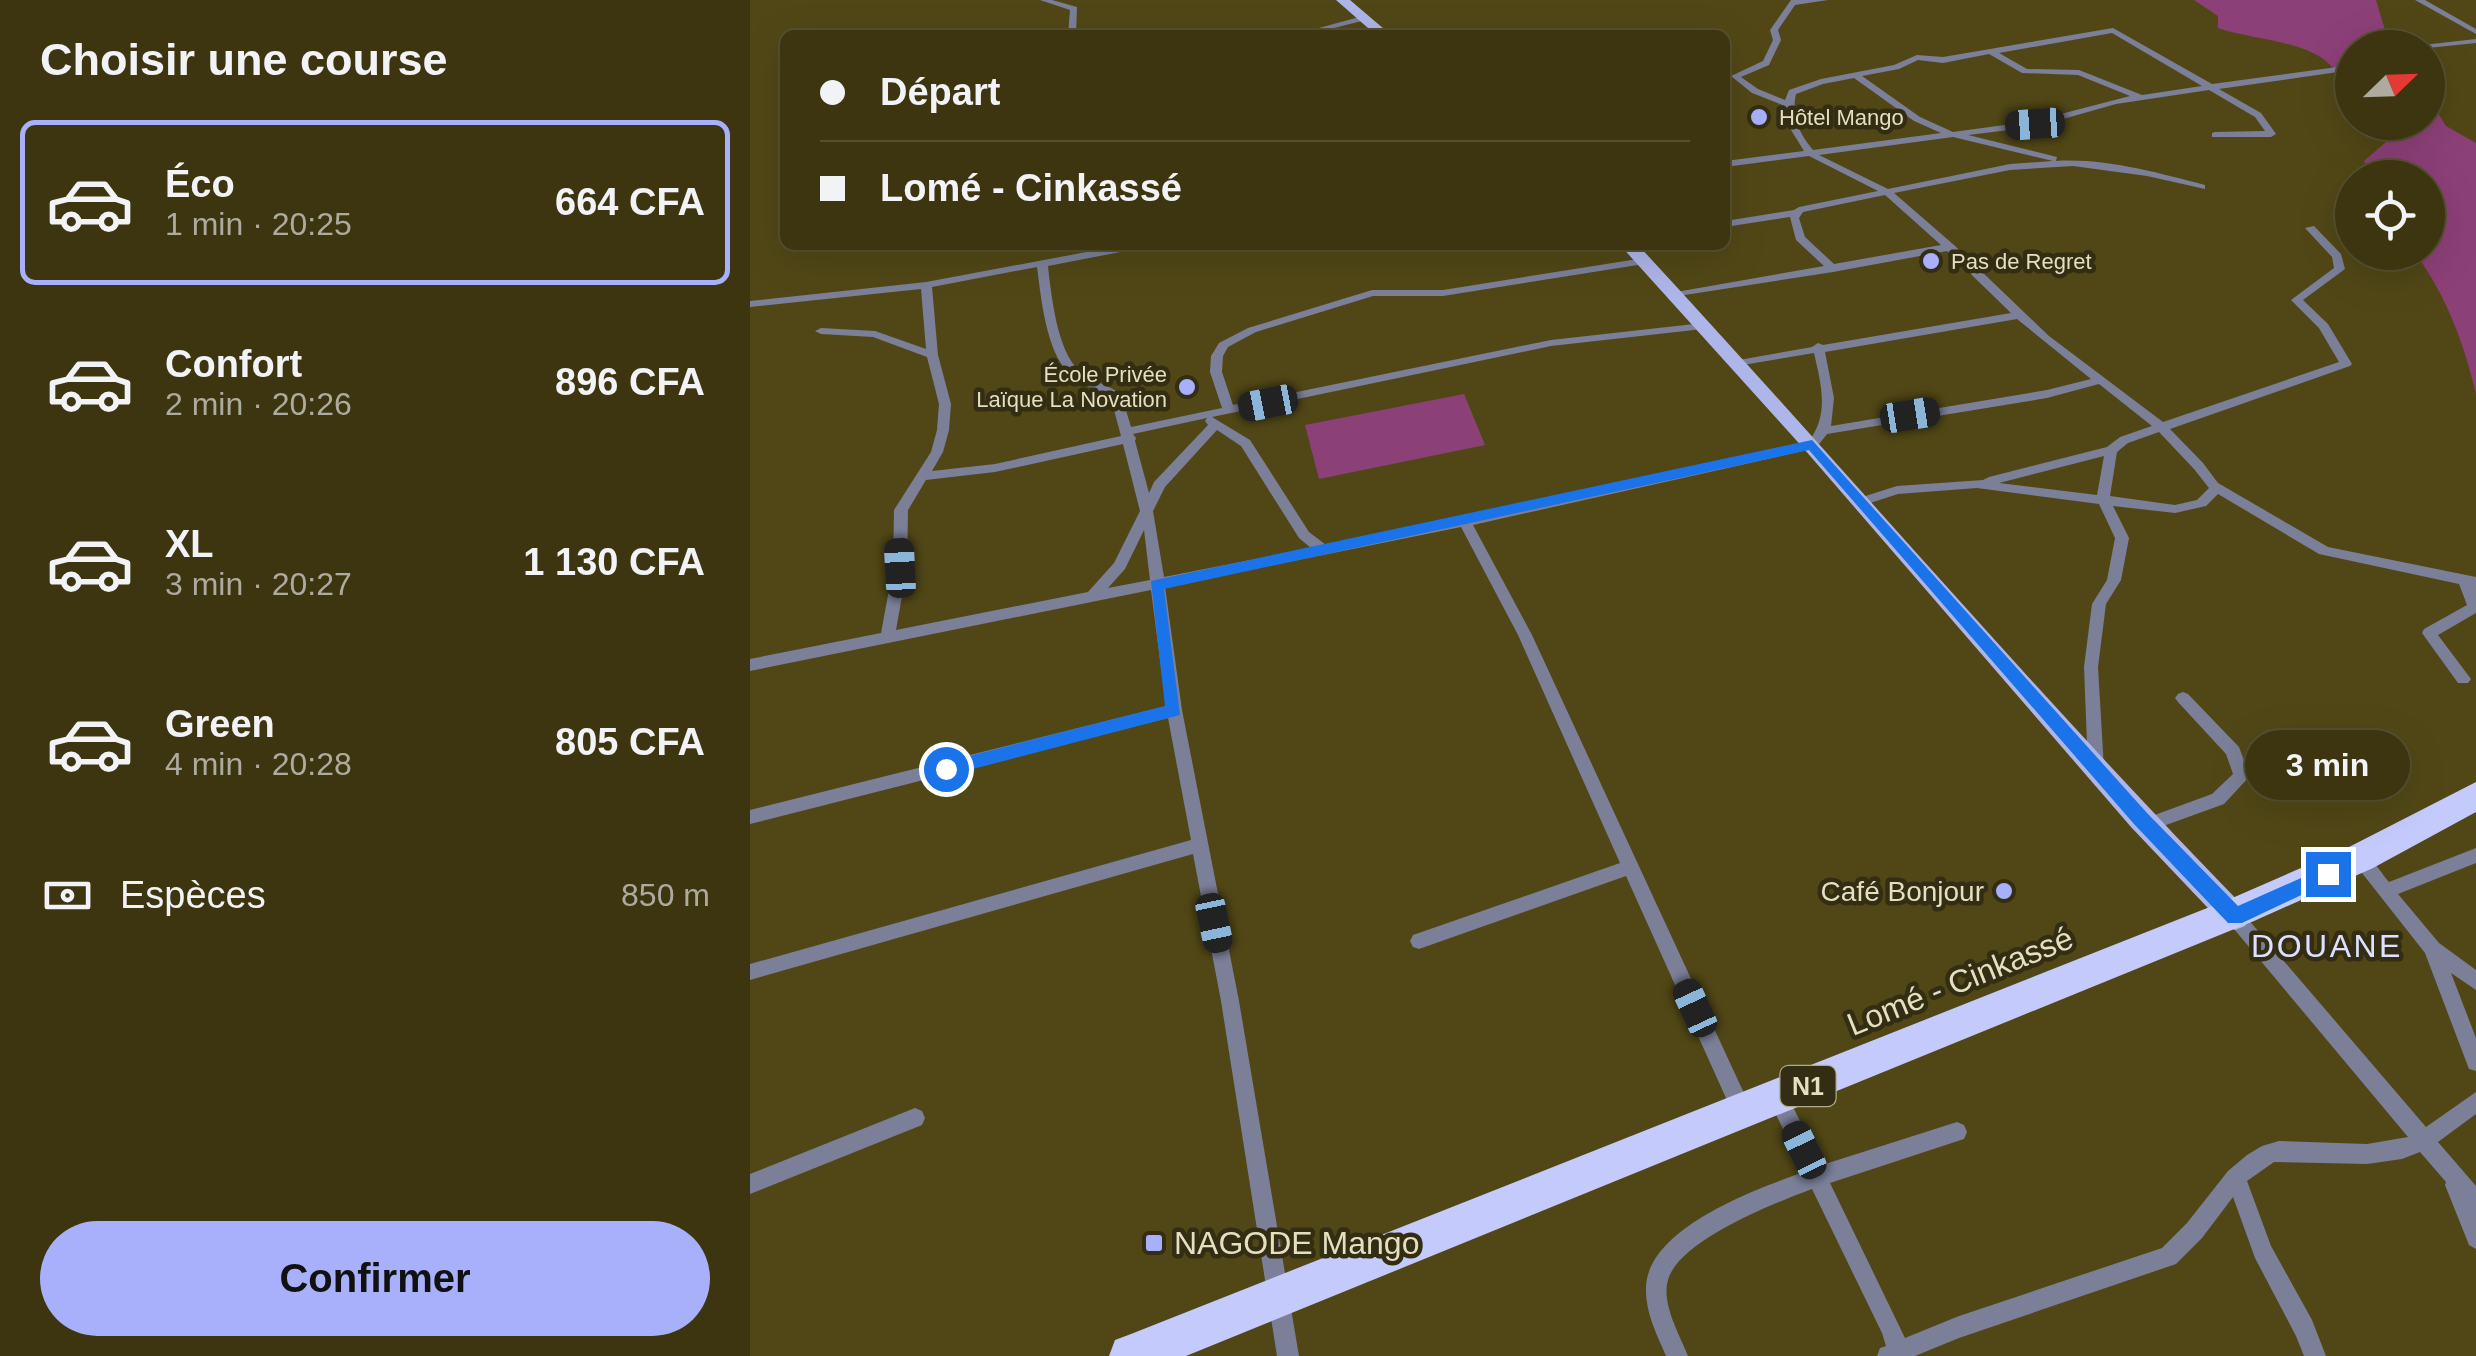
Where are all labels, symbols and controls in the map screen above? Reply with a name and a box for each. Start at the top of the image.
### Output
north arrow [2335,30,2445,140]
map controls [2335,30,2445,270]
text: Choisir une course [40,34,448,85]
text: Départ [880,71,1000,113]
place label: Hôtel Mango [1779,105,1904,130]
marker: Hôtel Mango [1748,106,1770,128]
car [2004,107,2066,141]
icon: car [45,158,135,248]
button: locate [2335,160,2445,270]
text: Éco [165,163,235,205]
text: Lomé - Cinkassé [880,167,1182,209]
text: 664 CFA [555,181,705,223]
text: 1 min · 20:25 [165,206,352,242]
place label: Pas de Regret [1951,249,2092,274]
marker: Pas de Regret [1920,250,1942,272]
icon: car [45,338,135,428]
text: Confort [165,343,302,385]
text: 896 CFA [555,361,705,403]
place label: École Privée Laïque La Novation [976,362,1167,412]
marker: École Privée Laïque La Novation [1176,376,1198,398]
car [1236,383,1300,423]
text: 2 min · 20:26 [165,386,352,422]
car [1878,395,1942,435]
icon: car [45,518,135,608]
text: XL [165,523,214,565]
car [883,537,917,599]
text: 1 130 CFA [523,541,705,583]
text: 3 min · 20:27 [165,566,352,602]
icon: car [45,698,135,788]
text: Green [165,703,275,745]
text: 805 CFA [555,721,705,763]
callout: 3 min [2246,729,2410,799]
text: 4 min · 20:28 [165,746,352,782]
route start [924,747,969,792]
text: 3 min [2286,747,2369,783]
route end [2306,852,2351,897]
icon: cash [40,868,95,923]
text: Espèces [120,874,266,916]
place label: Café Bonjour [1821,876,1984,907]
text: 850 m [621,877,710,913]
marker: Café Bonjour [1993,880,2015,902]
car [1193,891,1235,955]
street label: Lomé - Cinkassé [1842,919,2078,1043]
district label: DOUANE [2251,928,2403,964]
car [1669,974,1721,1042]
road number: N1 [1780,1066,1836,1106]
car [1777,1116,1831,1184]
button: Confirmer [40,1221,710,1336]
place label: NAGODE Mango [1174,1225,1419,1261]
marker: NAGODE Mango [1143,1232,1165,1254]

